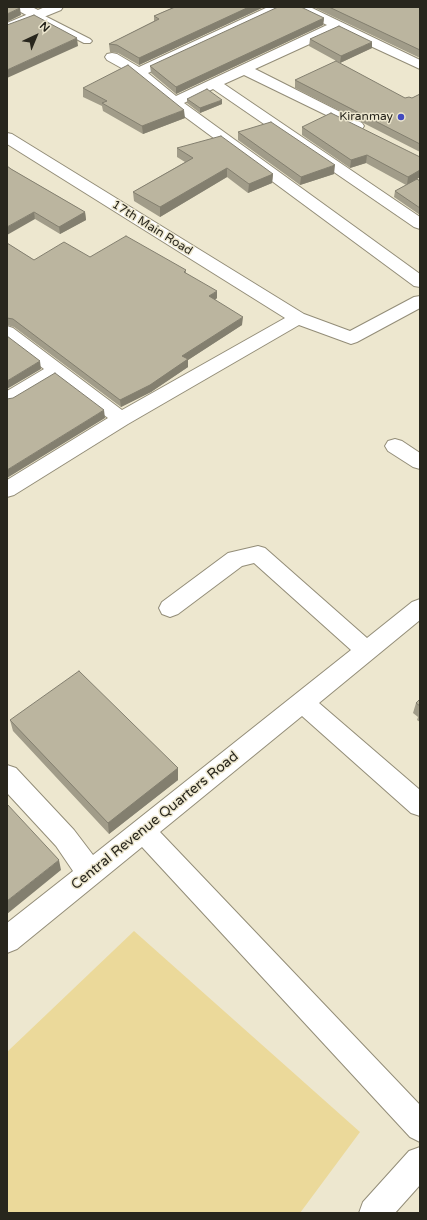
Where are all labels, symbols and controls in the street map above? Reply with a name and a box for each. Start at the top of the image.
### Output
north arrow [16,16,56,56]
text: N [37,19,52,35]
place label: Kiranmay [339,110,393,124]
marker: Kiranmay [396,112,406,122]
street label: 17th Main Road [109,198,195,258]
street label: Central Revenue Quarters Road [68,748,242,894]

